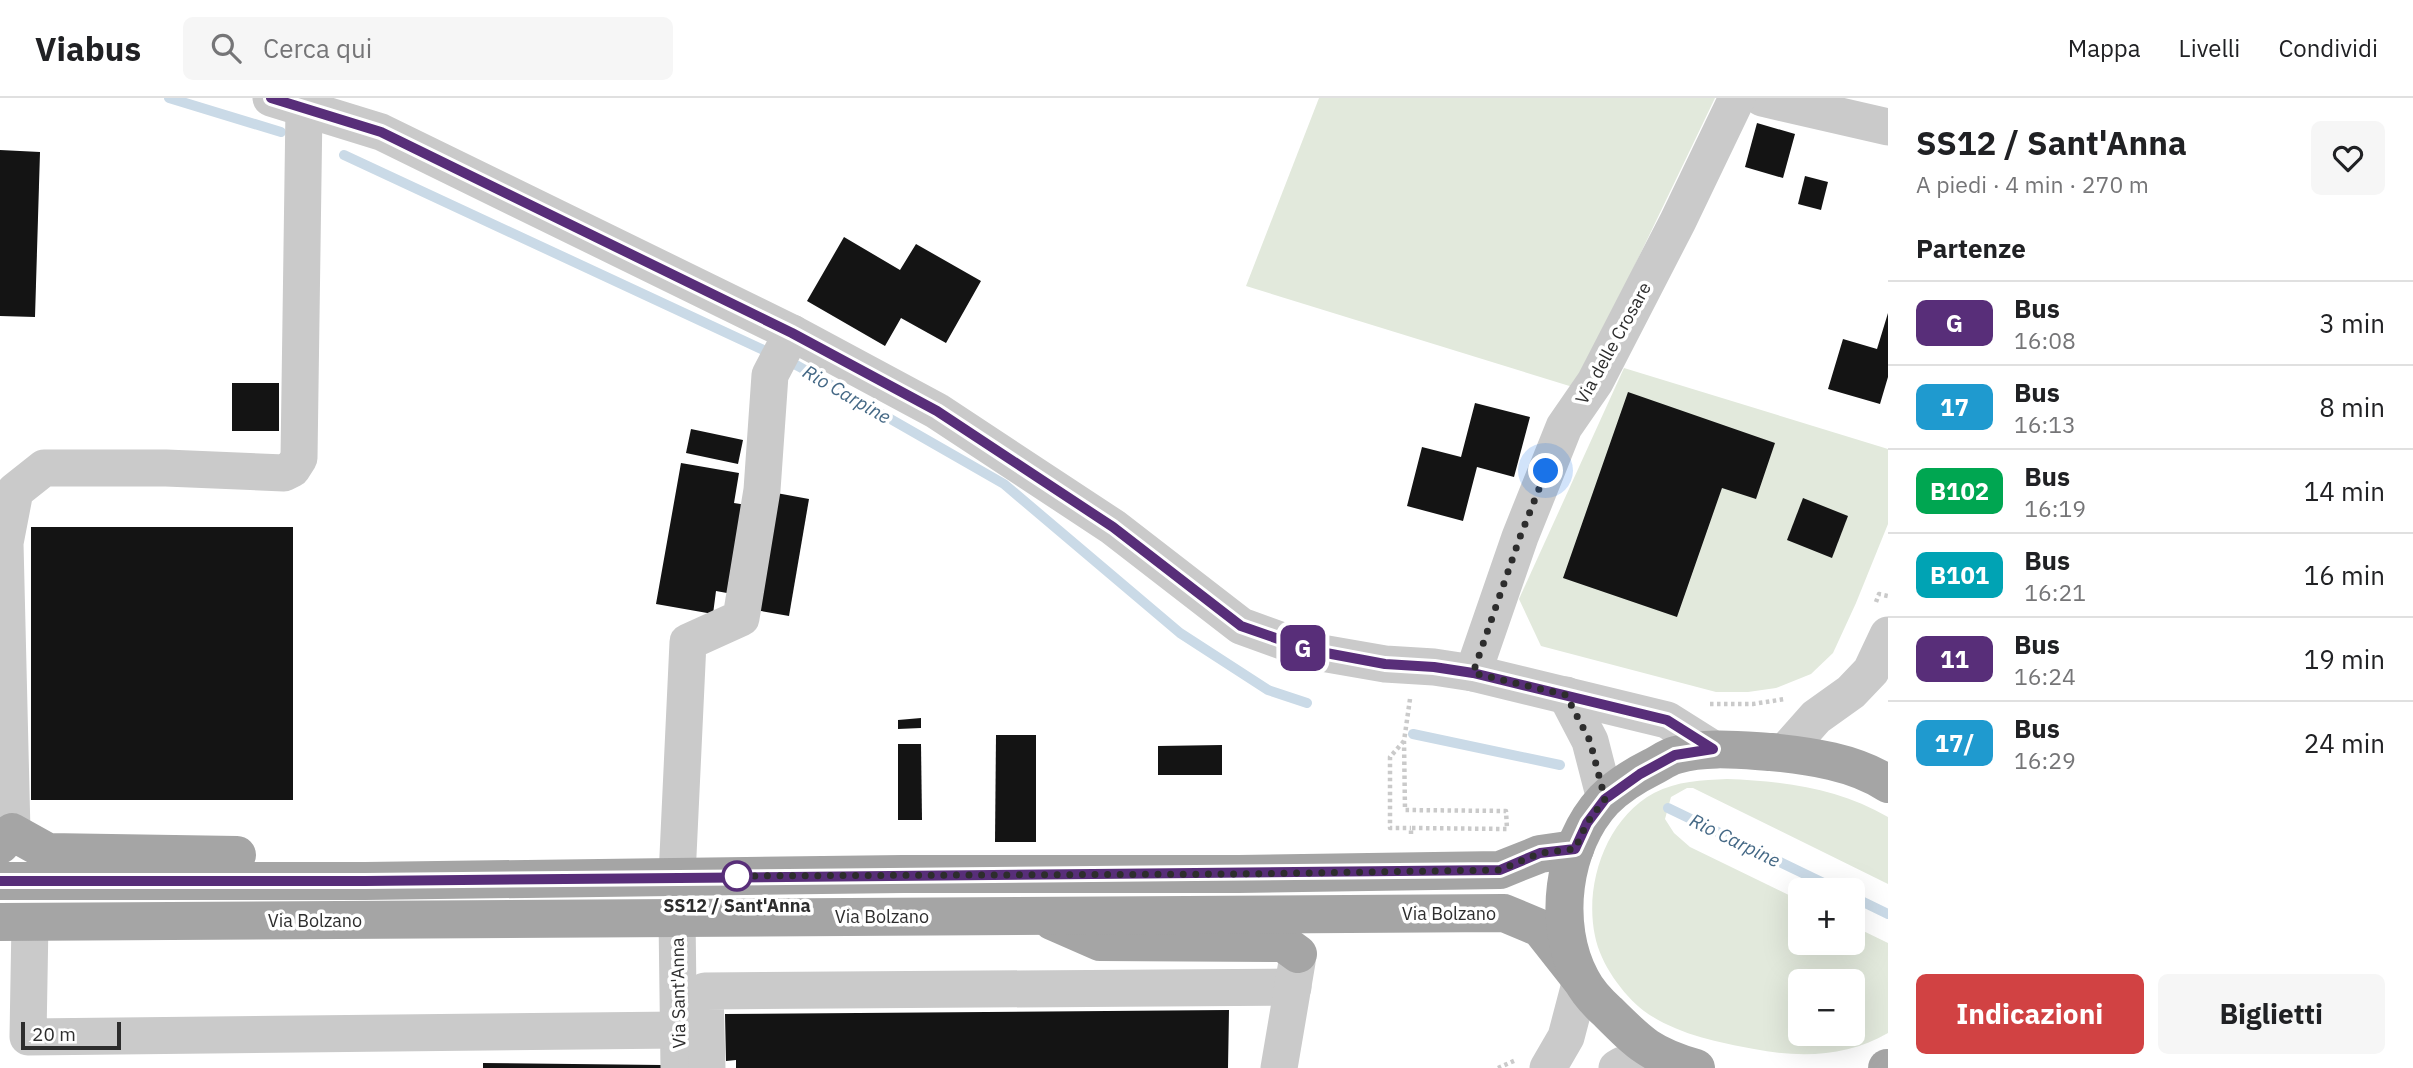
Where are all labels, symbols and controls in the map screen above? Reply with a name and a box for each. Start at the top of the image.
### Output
search box [183,17,673,80]
text: Viabus [35,27,141,70]
icon: search [207,29,245,67]
text: Cerca qui [263,31,372,65]
text: Mappa [2068,32,2141,64]
text: Livelli [2179,32,2240,64]
text: Condividi [2278,32,2378,64]
text: SS12 / Sant'Anna [1916,121,2187,164]
button: heart [2311,121,2385,195]
text: A piedi · 4 min · 270 m [1916,169,2149,199]
text: Partenze [1916,231,2026,265]
street label: Via delle Crosare [1570,278,1656,408]
text: Bus [2014,291,2060,325]
text: 3 min [2319,306,2385,340]
text: G [1946,307,1963,339]
text: 16:08 [2014,325,2076,355]
water label: Rio Carpine [799,359,895,429]
text: Bus [2014,375,2060,409]
text: 8 min [2319,390,2385,424]
text: 17 [1940,391,1969,423]
text: 16:13 [2014,409,2076,439]
your location [1528,453,1563,488]
text: Bus [2024,459,2070,493]
text: 14 min [2304,474,2385,508]
text: B102 [1930,475,1989,507]
text: 16:19 [2024,493,2086,523]
text: Bus [2024,543,2070,577]
text: 16 min [2304,558,2385,592]
text: B101 [1930,559,1989,591]
text: 16:21 [2024,577,2086,607]
line badge: G [1280,625,1326,671]
text: Bus [2014,627,2060,661]
text: G [1294,632,1312,664]
text: 19 min [2304,642,2385,676]
text: 11 [1940,643,1969,675]
text: 16:24 [2014,661,2076,691]
text: Bus [2014,711,2060,745]
text: 24 min [2304,726,2385,760]
text: 17/ [1935,727,1974,759]
text: 16:29 [2014,745,2076,775]
water label: Rio Carpine [1686,808,1784,872]
marker: SS12 / Sant'Anna [722,861,752,891]
map controls [1788,878,1865,1046]
button: + [1788,878,1865,955]
place label: SS12 / Sant'Anna [663,894,811,917]
street label: Via Bolzano [1402,902,1496,925]
street label: Via Bolzano [835,905,929,928]
street label: Via Bolzano [268,909,362,932]
street label: Via Sant'Anna [666,937,690,1049]
button: − [1788,969,1865,1046]
button: Indicazioni [1916,974,2144,1054]
button: Biglietti [2158,974,2385,1054]
scale bar [21,1019,121,1051]
text: 20 m [32,1022,76,1046]

